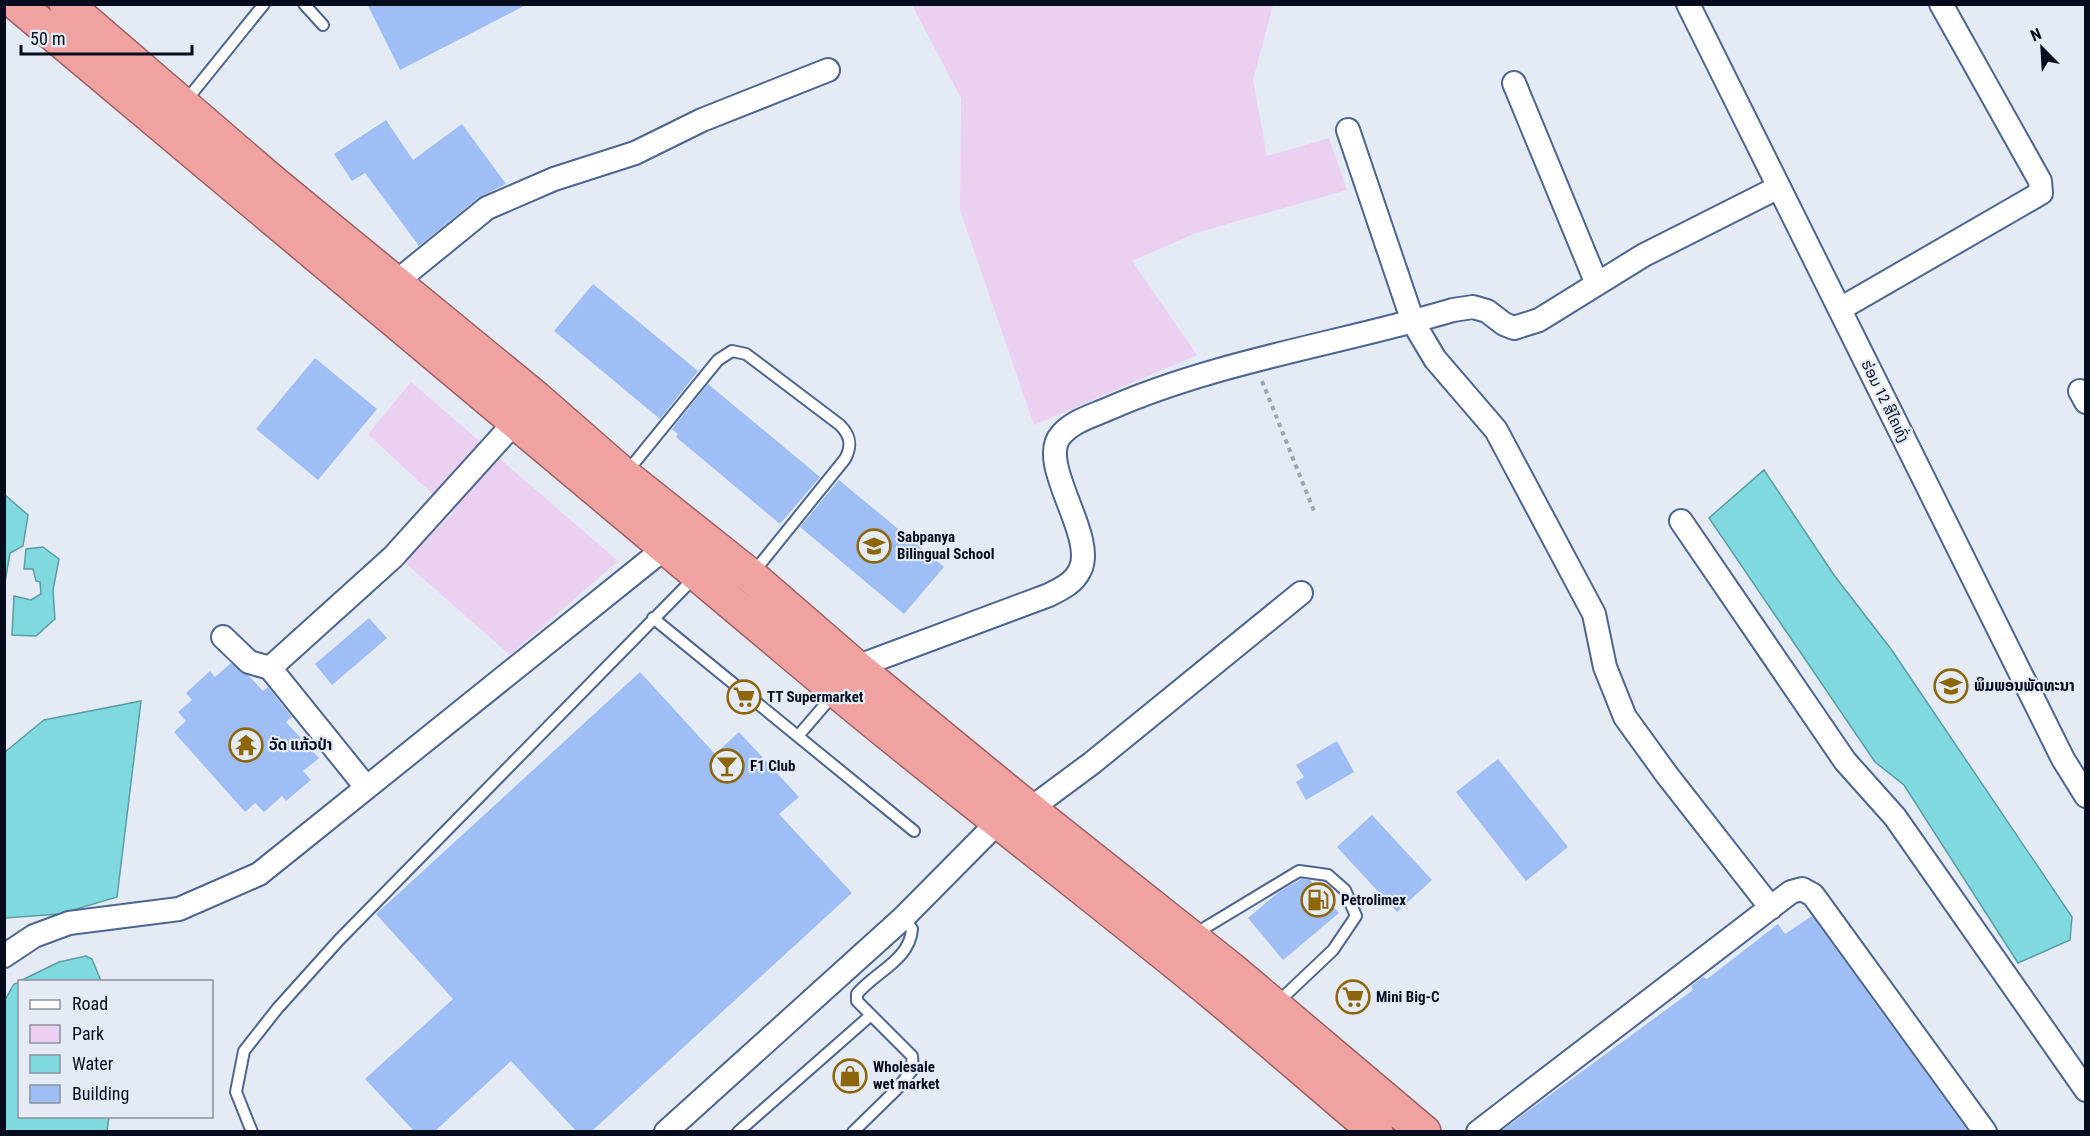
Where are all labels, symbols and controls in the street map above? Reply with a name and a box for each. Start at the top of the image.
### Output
scale bar [21,18,192,56]
north arrow [2012,18,2072,78]
text: N [2028,24,2044,45]
text: 50 m [30,28,65,49]
street label: ຮ່ອມ 12 ສີໄຄທົ່ງ [1857,356,1915,445]
school or university icon: Sabpanya Bilingual School [856,528,892,564]
place label: Sabpanya Bilingual School [897,528,994,563]
school or university icon: ພິມພອນພັດທະນາ [1933,668,1969,704]
place label: ພິມພອນພັດທະນາ [1974,676,2075,695]
supermarket icon: TT Supermarket [726,679,762,715]
place label: TT Supermarket [767,688,864,706]
temple icon: ວັດ ແກ້ວປ່າ [228,727,264,763]
place label: ວັດ ແກ້ວປ່າ [269,736,332,754]
bar icon: F1 Club [709,748,745,784]
place label: F1 Club [750,757,795,775]
fuel station icon: Petrolimex [1300,882,1336,918]
place label: Petrolimex [1341,891,1406,909]
supermarket icon: Mini Big-C [1335,979,1371,1015]
legend [18,980,213,1118]
place label: Mini Big-C [1376,988,1440,1006]
text: Road [72,993,108,1014]
text: Park [72,1023,104,1044]
text: Water [72,1053,114,1074]
shop icon: Wholesale wet market [832,1058,868,1094]
place label: Wholesale wet market [873,1058,940,1093]
text: Building [72,1083,129,1104]

